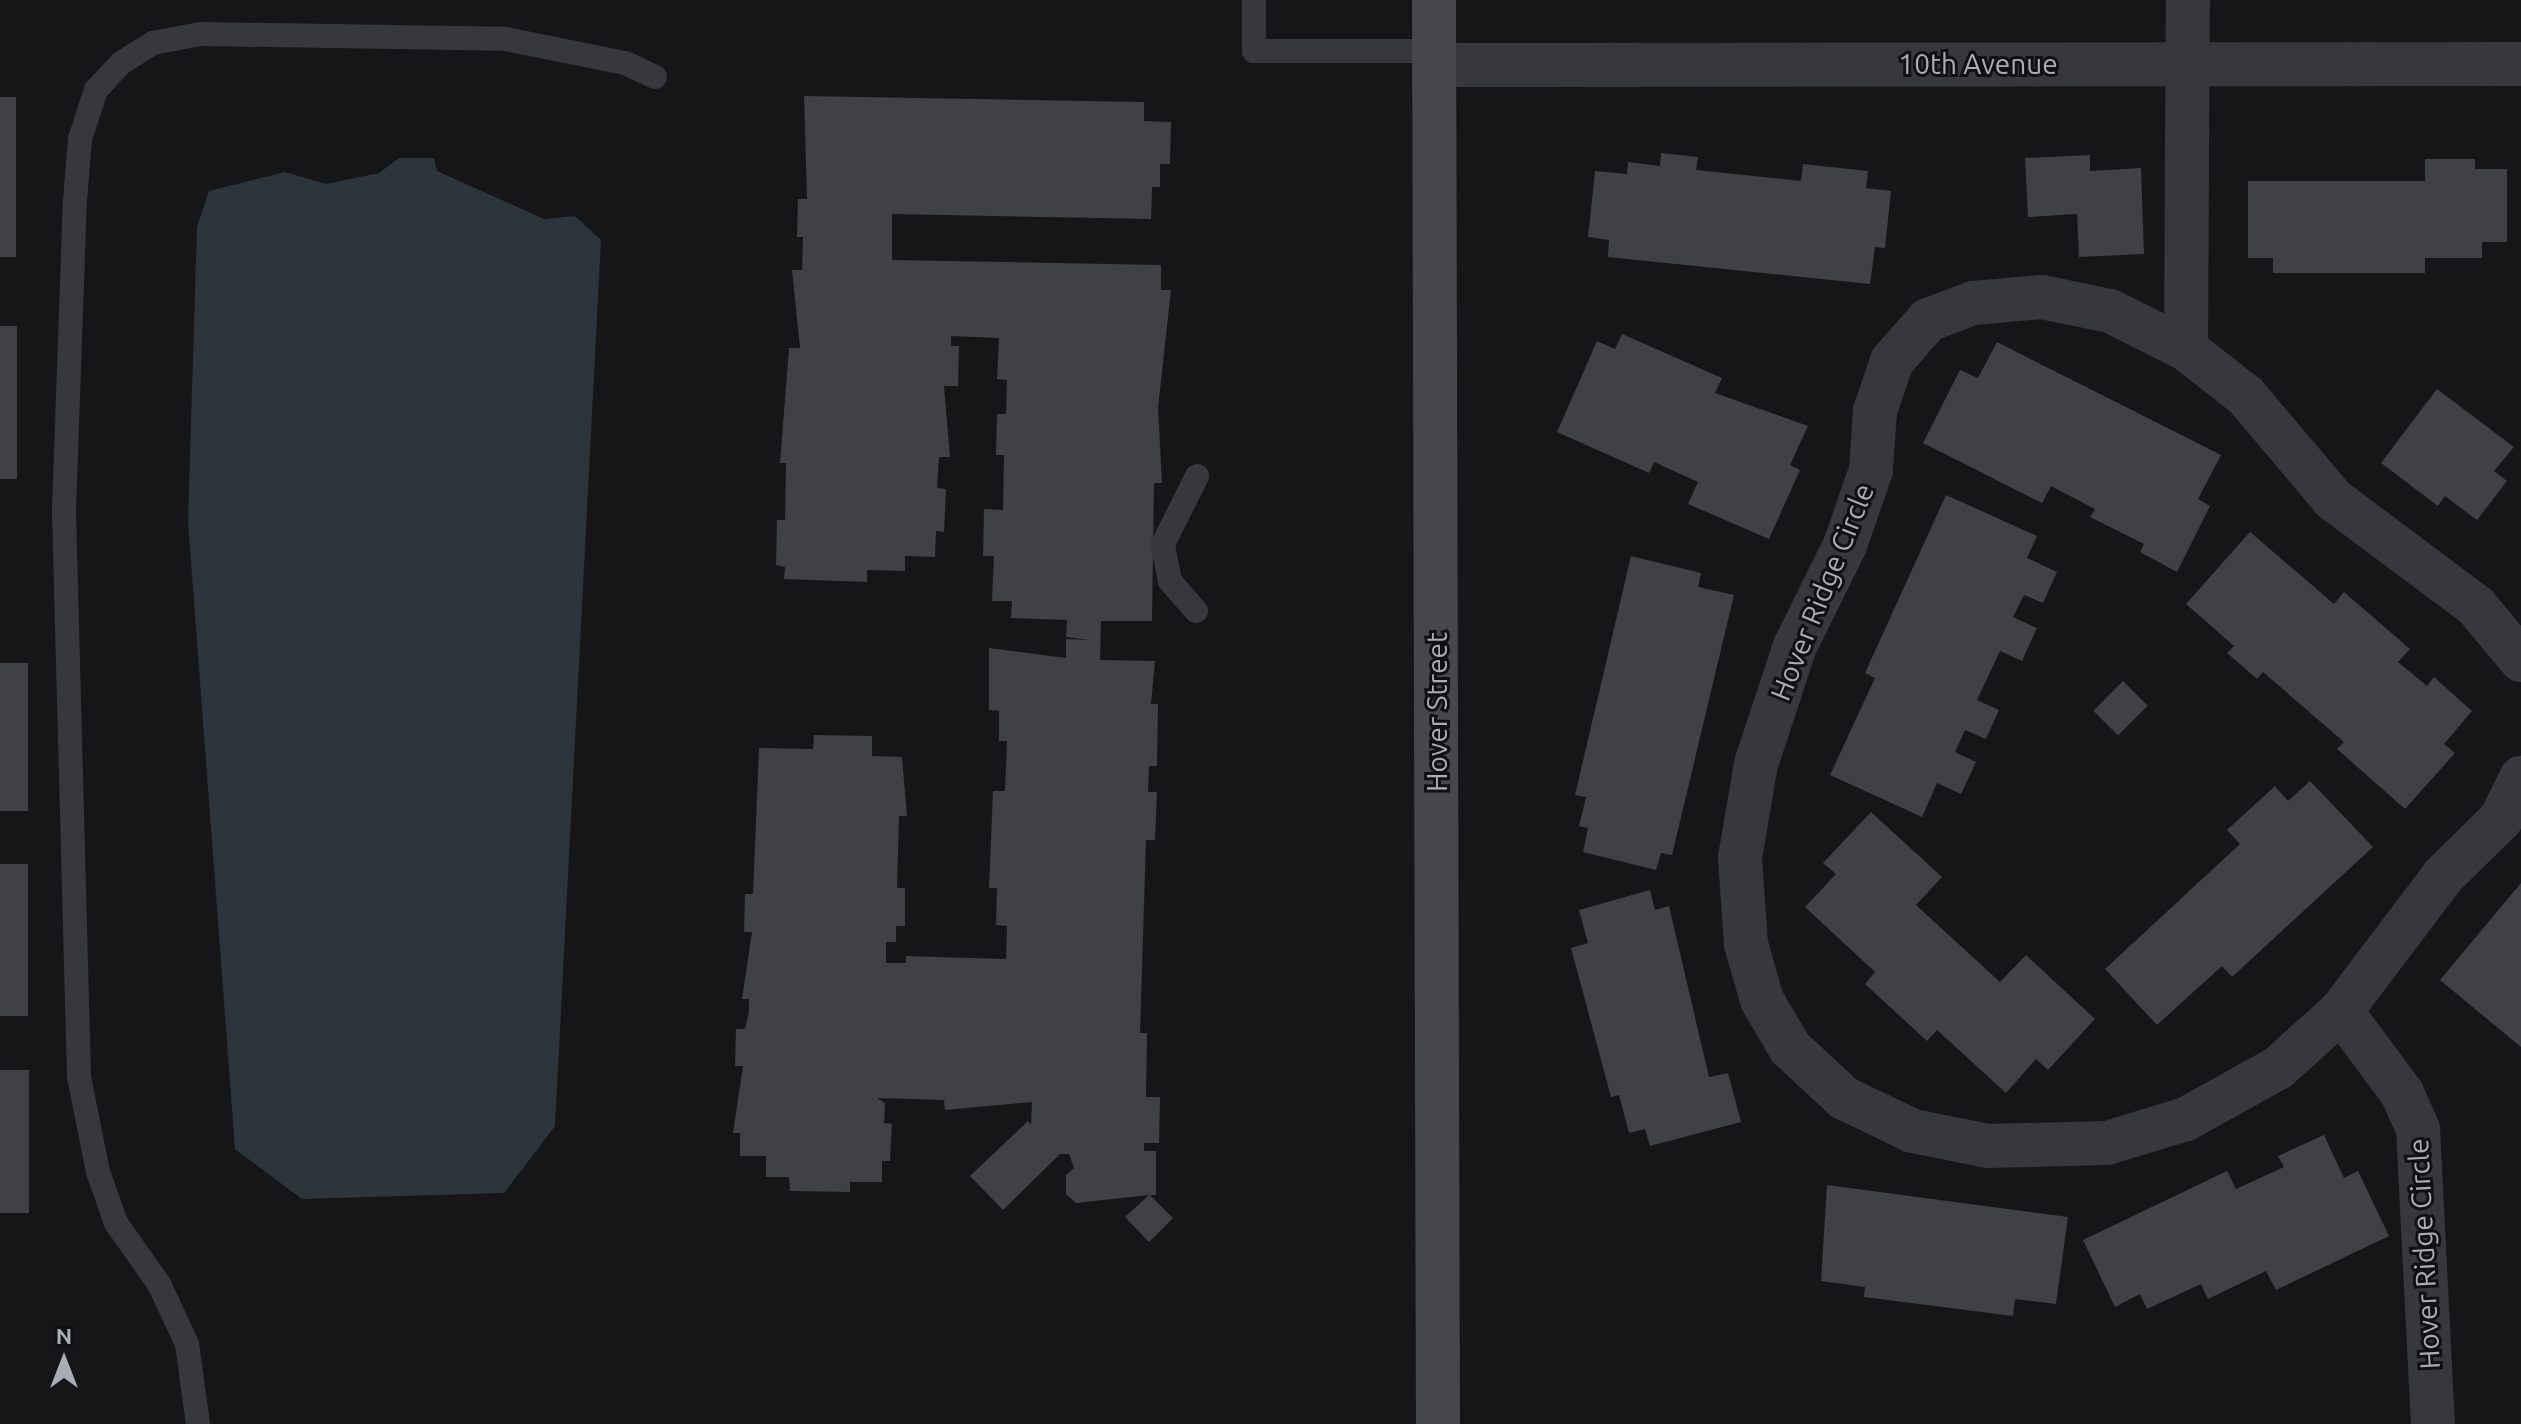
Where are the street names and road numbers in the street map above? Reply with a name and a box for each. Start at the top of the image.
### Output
street label: 10th Avenue [1898,47,2058,81]
street label: Hover Ridge Circle [1763,479,1881,705]
street label: Hover Street [1420,632,1454,792]
street label: Hover Ridge Circle [2401,1138,2447,1370]

